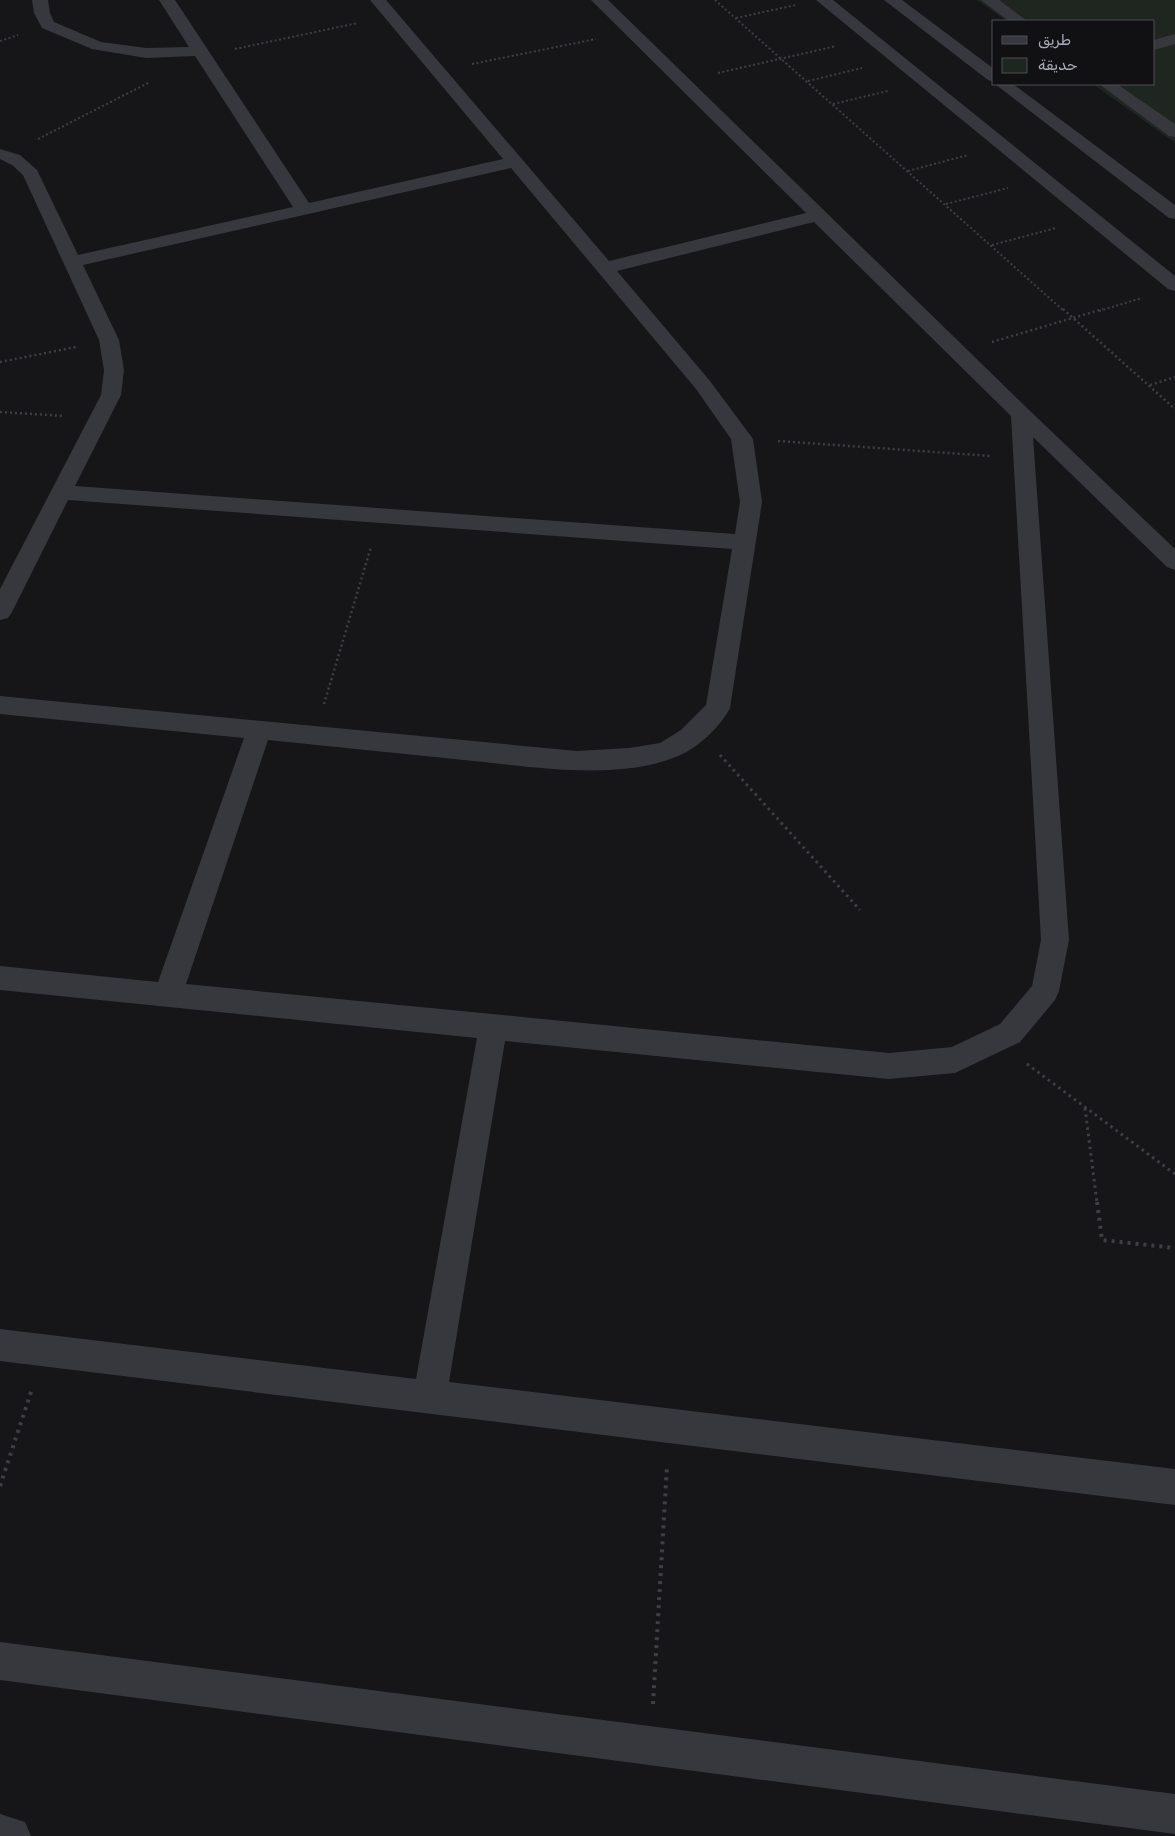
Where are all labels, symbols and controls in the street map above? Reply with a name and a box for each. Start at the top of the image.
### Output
legend [992,20,1155,85]
text: طريق [1038,31,1071,49]
text: حديقة [1038,56,1078,74]

